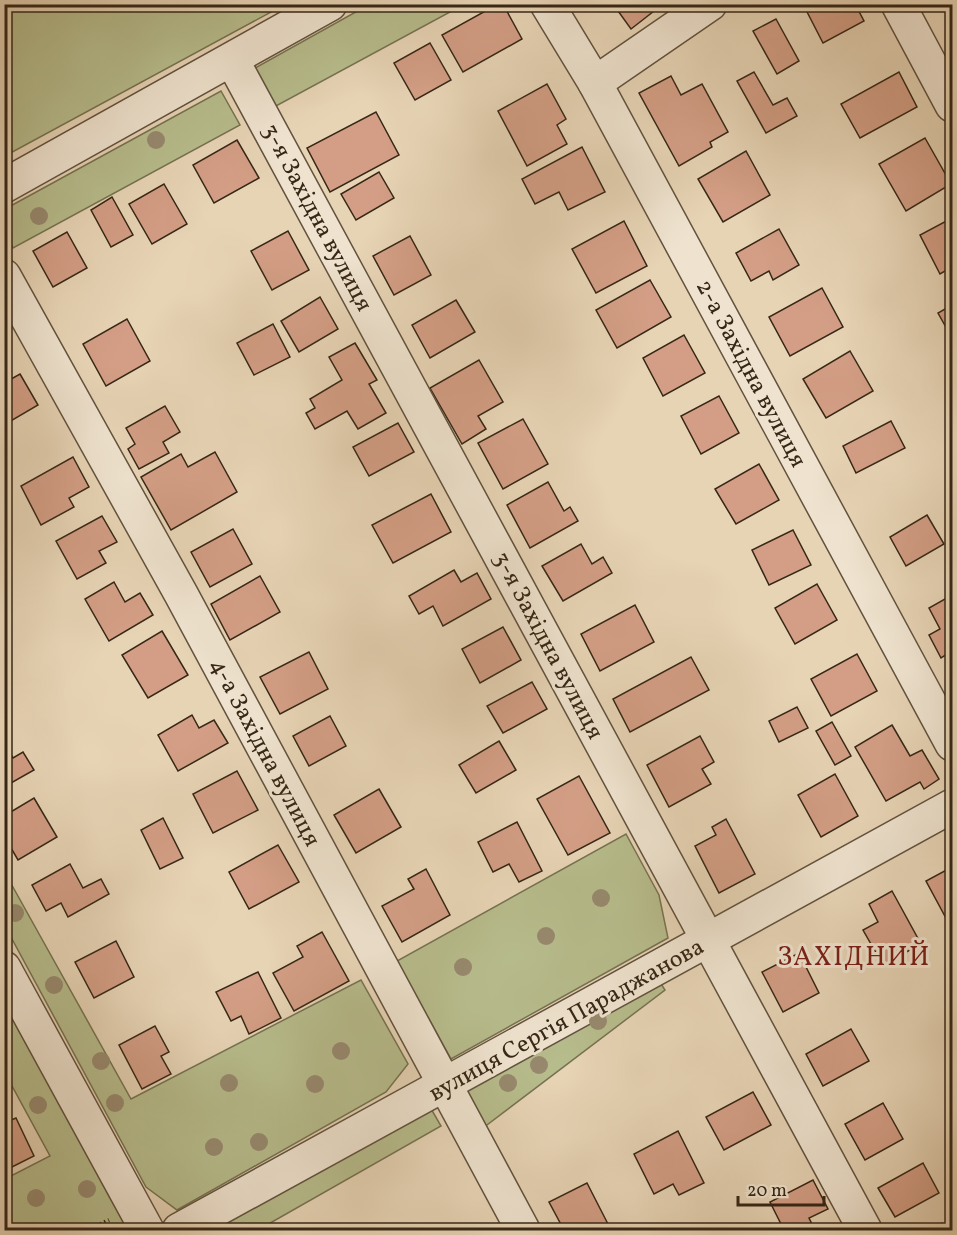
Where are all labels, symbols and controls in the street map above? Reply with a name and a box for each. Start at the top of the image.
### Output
street label: 3-я Західна вулиця [252,118,380,318]
street label: 2-а Західна вулиця [686,274,814,474]
street label: 3-я Західна вулиця [483,546,611,746]
street label: 4-а Західна вулиця [200,653,328,853]
street label: вулиця Сергія Параджанова [423,931,711,1111]
district label: ЗАХІДНИЙ [777,939,931,977]
scale bar [738,1169,824,1207]
text: 20 m [747,1179,787,1204]

